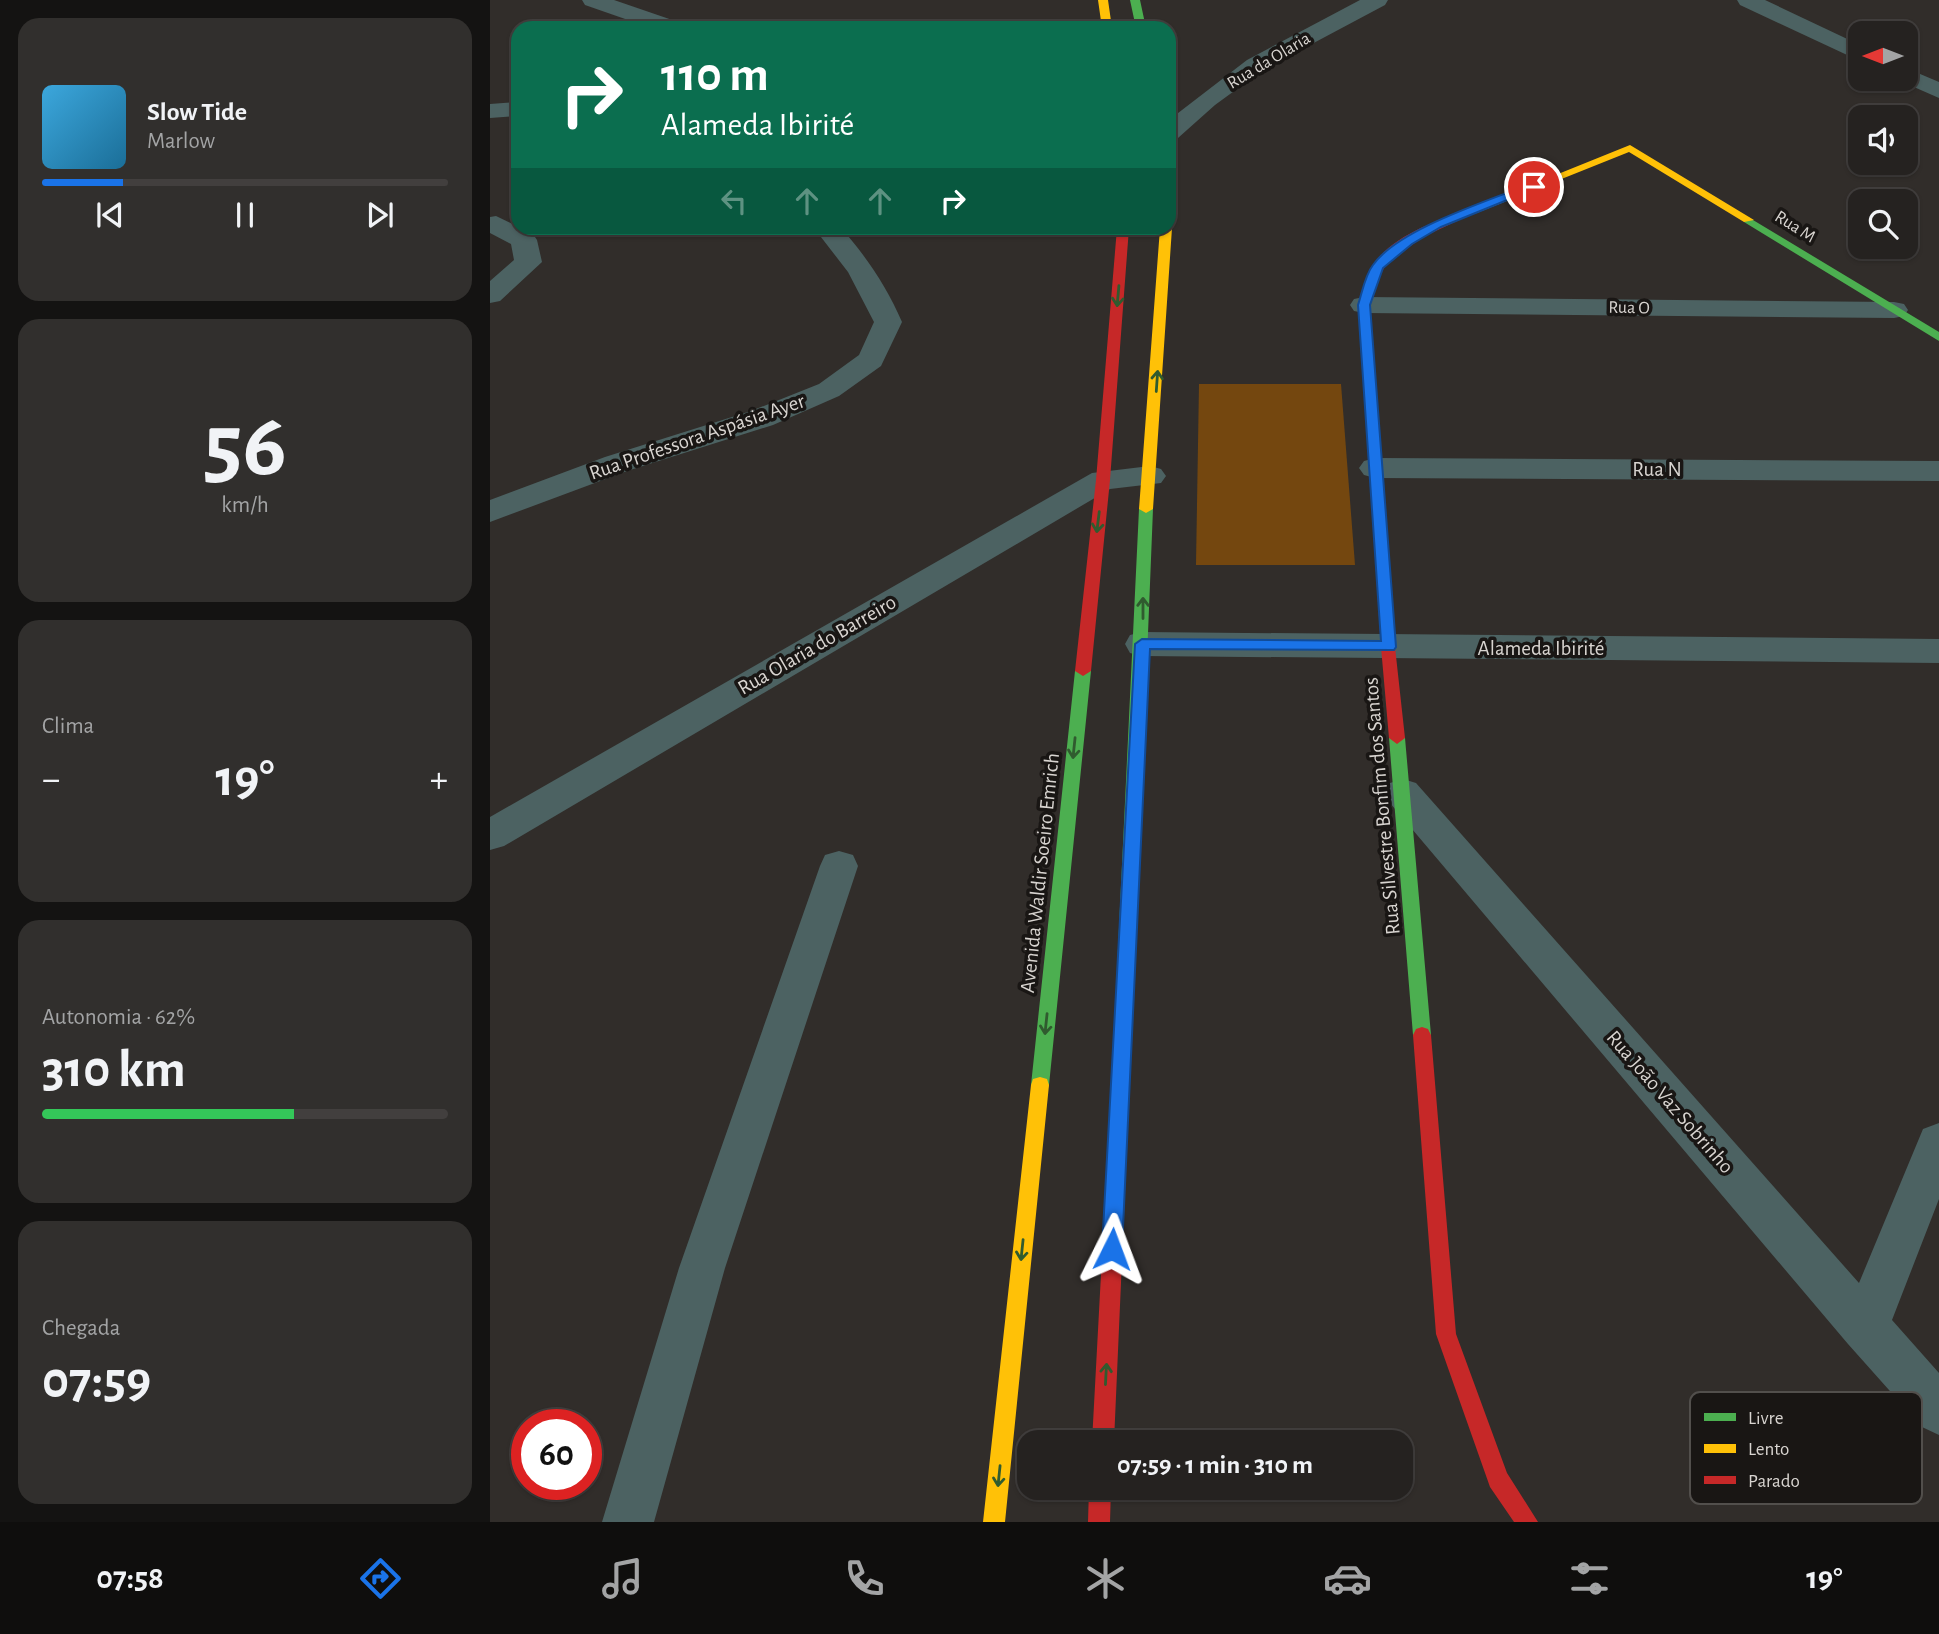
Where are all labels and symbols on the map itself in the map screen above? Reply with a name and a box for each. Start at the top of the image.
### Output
north arrow [1848,21,1918,91]
street label: Rua da Olaria [1224,29,1314,93]
pin [1504,157,1564,217]
street label: Rua M [1771,208,1819,246]
one-way arrow [1111,284,1124,306]
street label: Rua O [1608,299,1650,317]
one-way arrow [1150,370,1163,393]
street label: Rua Professora Aspásia Ayer [586,390,808,484]
street label: Rua N [1632,459,1682,480]
one-way arrow [1091,510,1104,533]
street label: Rua Olaria do Barreiro [734,591,900,699]
one-way arrow [1136,597,1150,620]
street label: Alameda Ibirité [1478,638,1604,659]
street label: Rua Silvestre Bonfim dos Santos [1360,676,1404,936]
one-way arrow [1067,736,1080,759]
street label: Avenida Waldir Soeiro Emrich [1017,752,1063,994]
one-way arrow [1039,1012,1052,1034]
street label: Rua João Vaz Sobrinho [1602,1026,1738,1178]
position arrow [1075,1212,1149,1286]
one-way arrow [1016,1238,1029,1261]
one-way arrow [1100,1363,1113,1386]
legend [1690,1392,1922,1504]
speed limit sign: 60 [511,1409,602,1500]
text: Livre [1748,1409,1783,1428]
text: Lento [1748,1440,1789,1459]
one-way arrow [992,1464,1005,1487]
text: Parado [1748,1472,1800,1491]

